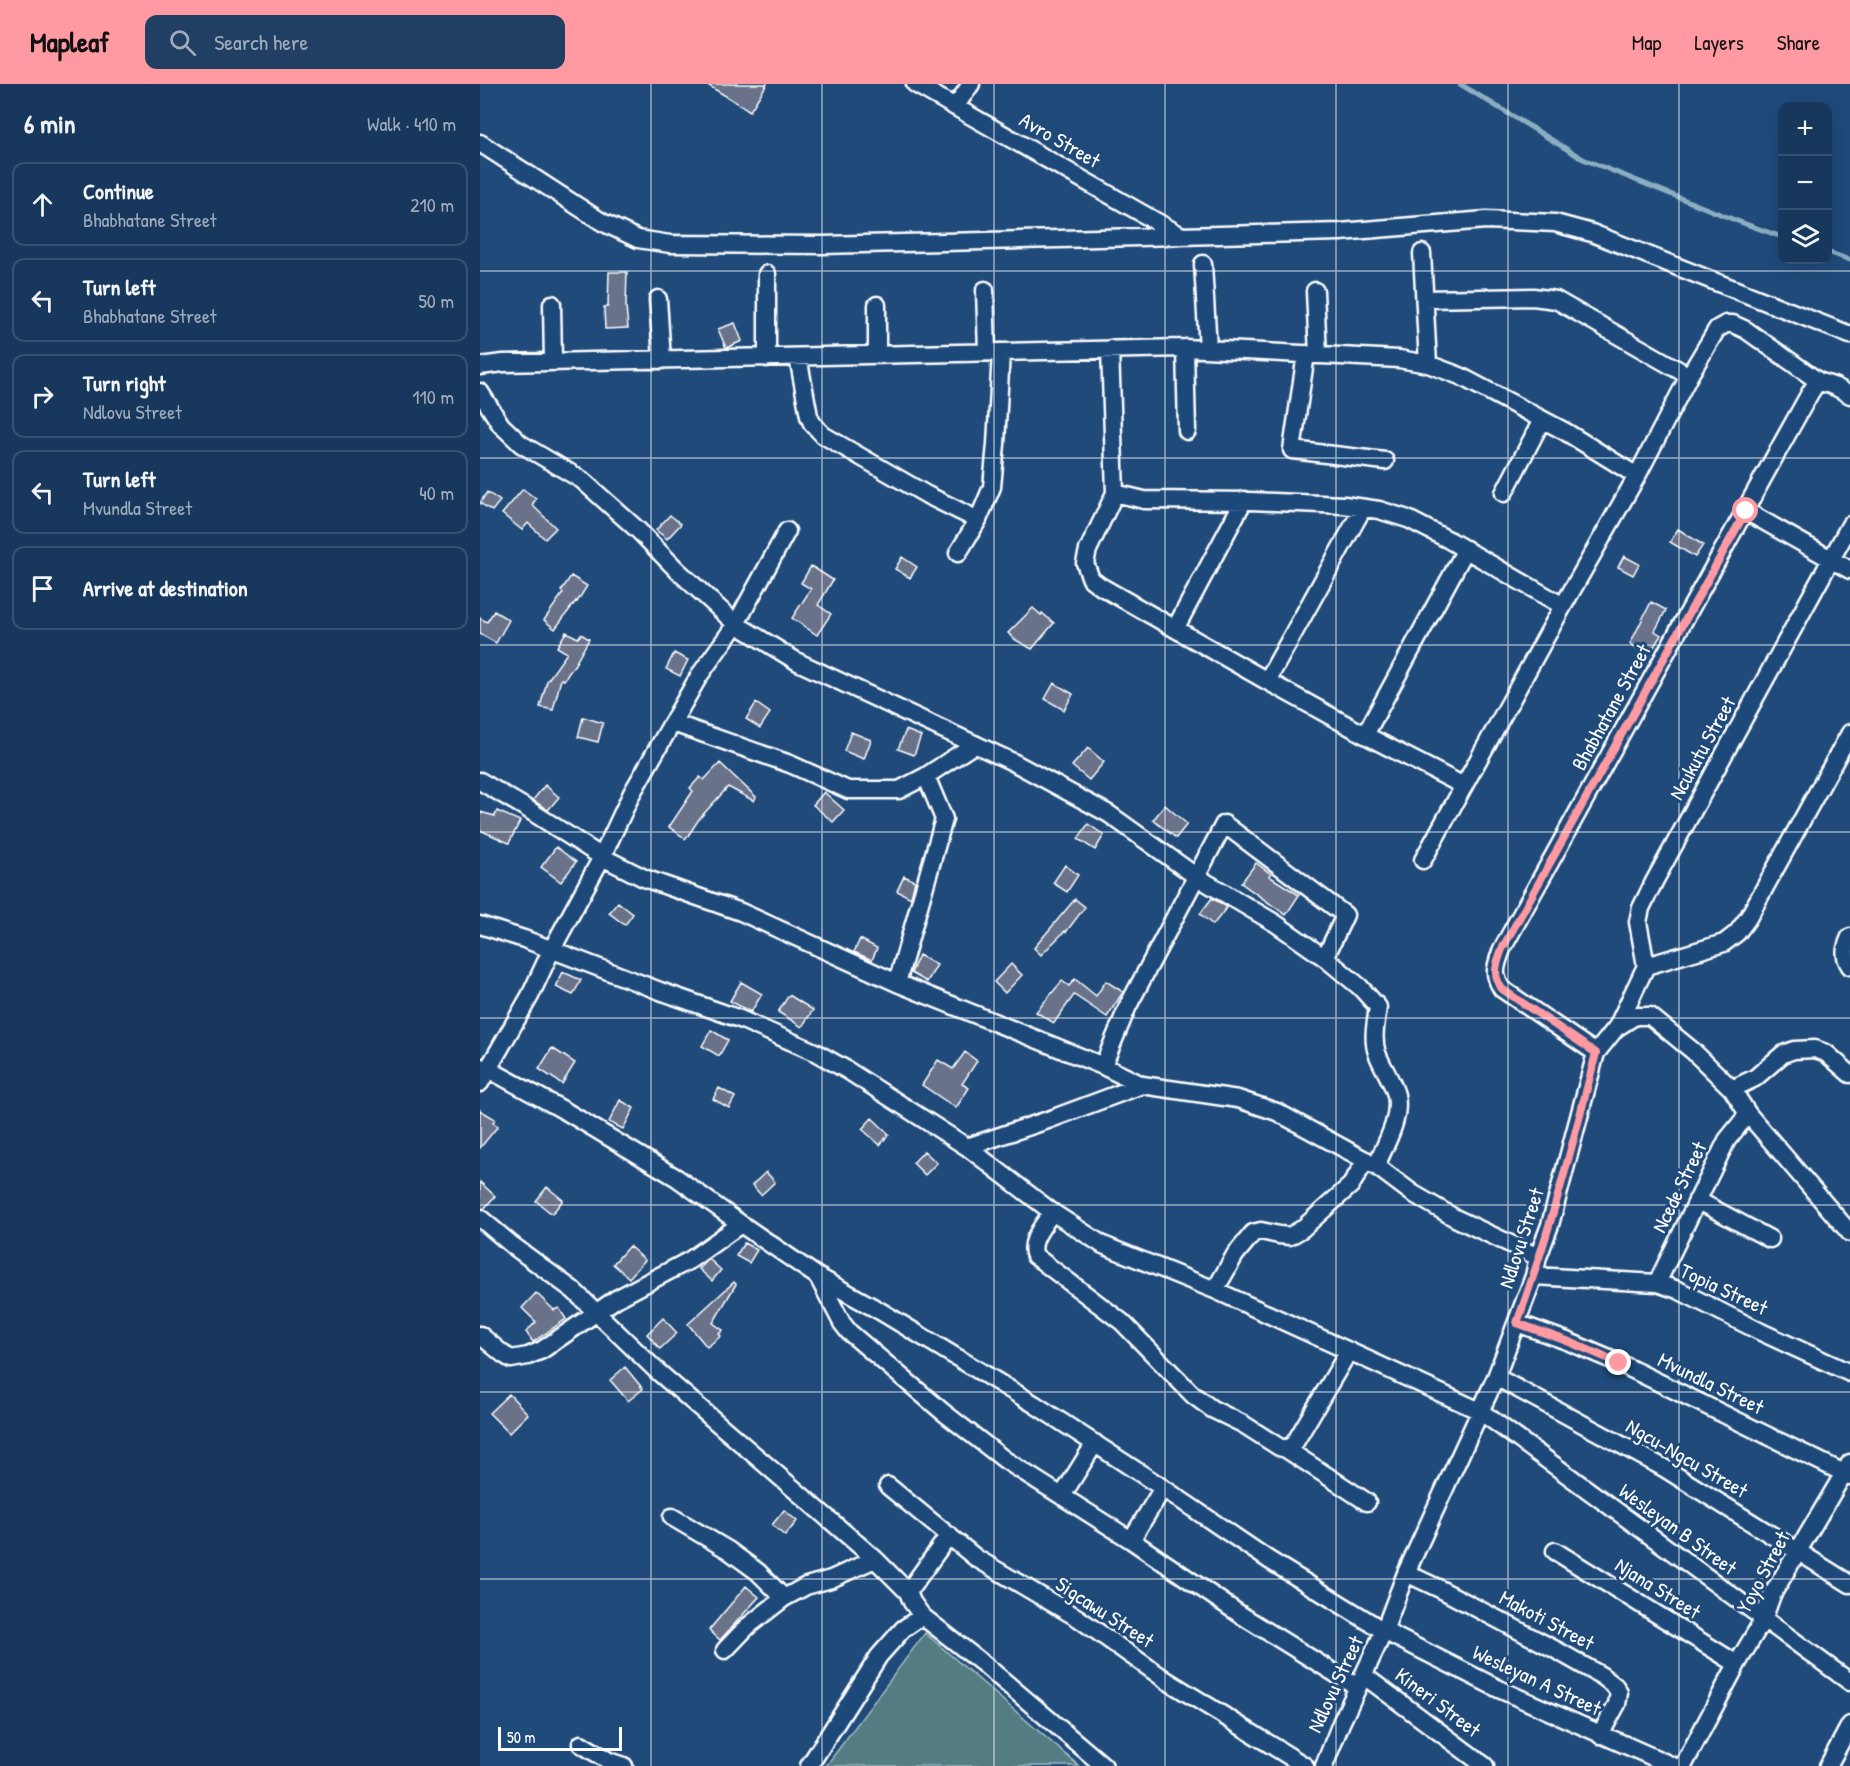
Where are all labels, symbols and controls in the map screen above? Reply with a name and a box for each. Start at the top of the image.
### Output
search box [145,15,565,69]
text: Mapleaf [30,23,109,61]
icon: search [166,26,199,59]
text: Search here [214,27,308,57]
text: Map [1632,28,1661,57]
text: Layers [1694,28,1744,57]
text: Share [1777,28,1820,57]
map controls [1778,102,1832,264]
button: + [1778,102,1832,156]
street label: Avro Street [1014,105,1106,175]
text: 6 min [24,106,76,141]
text: Walk · 410 m [367,110,456,137]
button: − [1778,156,1832,210]
text: Continue [83,176,154,206]
icon: ahead [26,188,59,221]
text: 210 m [410,191,454,218]
text: Bhabhatane Street [83,206,217,233]
button: layers [1778,210,1832,264]
text: Turn left [83,272,156,302]
icon: left [26,284,59,317]
text: 50 m [418,287,454,314]
text: Bhabhatane Street [83,302,217,329]
text: Turn right [83,368,166,398]
icon: right [26,380,59,413]
text: 110 m [412,383,454,410]
text: Ndlovu Street [83,398,182,425]
text: Turn left [83,464,156,494]
icon: left [26,476,59,509]
text: 40 m [419,479,454,506]
text: Mvundla Street [83,494,192,521]
route start [1732,497,1758,523]
icon: arrive [26,572,59,605]
text: Arrive at destination [83,573,248,603]
street label: Bhabhatane Street [1564,638,1658,775]
street label: Ncukutu Street [1662,690,1743,805]
street label: Ncede Street [1644,1136,1714,1237]
street label: Ndlovu Street [1491,1183,1551,1292]
street label: Topia Street [1675,1256,1773,1322]
street label: Mvundla Street [1653,1345,1770,1421]
route end [1605,1349,1631,1375]
street label: Ngcu-Ngcu Street [1621,1411,1754,1505]
street label: Wesleyan B Street [1613,1476,1743,1582]
street label: Yoyo Street [1729,1525,1797,1618]
street label: Njana Street [1610,1550,1707,1626]
street label: Sigcawu Street [1050,1569,1160,1655]
street label: Makoti Street [1494,1583,1600,1657]
street label: Ndlovu Street [1300,1630,1370,1737]
street label: Wesleyan A Street [1468,1638,1607,1723]
street label: Kineri Street [1389,1660,1487,1744]
scale bar [498,1724,622,1752]
text: 50 m [507,1726,536,1748]

